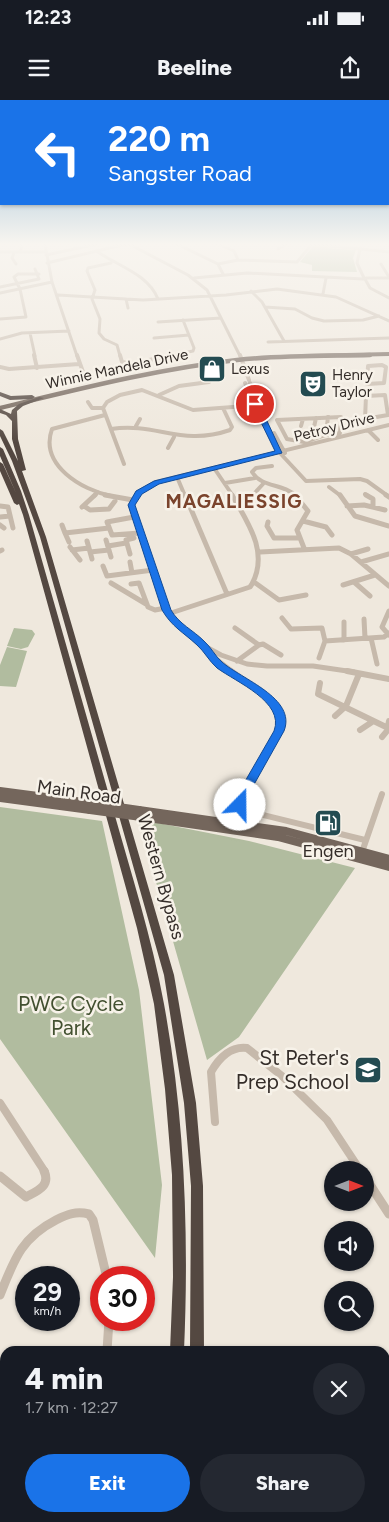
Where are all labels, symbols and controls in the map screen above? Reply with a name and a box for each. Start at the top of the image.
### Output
text: 12:23 [25,6,71,29]
icon: menu [25,54,53,82]
text: Beeline [157,54,232,81]
icon: share [336,54,364,82]
text: 220 m [108,118,210,160]
icon: left [25,120,90,185]
text: Sangster Road [108,160,252,187]
street label: Winnie Mandela Drive [44,345,190,393]
shop icon: Lexus [197,354,227,384]
place label: Lexus [231,360,269,378]
place label: Henry Taylor [332,366,373,401]
theatre icon: Henry Taylor [298,369,328,399]
pin [234,383,276,425]
icon: arrive [241,390,269,418]
street label: Petroy Drive [292,408,376,446]
district label: MAGALIESSIG [166,490,302,513]
street label: Main Road [36,775,122,809]
position arrow [213,778,265,830]
fuel station icon: Engen [313,808,343,838]
street label: Western Bypass [133,812,189,942]
place label: Engen [302,840,354,862]
park label: PWC Cycle Park [18,991,124,1040]
place label: St Peter's Prep School [236,1045,349,1094]
school or university icon: St Peter's Prep School [353,1055,383,1085]
north arrow [324,1161,374,1211]
map controls [324,1161,374,1331]
button: sound [324,1221,374,1271]
speed limit sign: 30 [90,1266,155,1331]
text: 29 [33,1277,62,1307]
button: search [324,1281,374,1331]
text: km/h [34,1304,61,1318]
text: 4 min [25,1360,103,1397]
button: close [313,1363,365,1415]
text: 1.7 km · 12:27 [25,1398,118,1417]
button: Exit [25,1454,190,1512]
button: Share [200,1454,365,1512]

